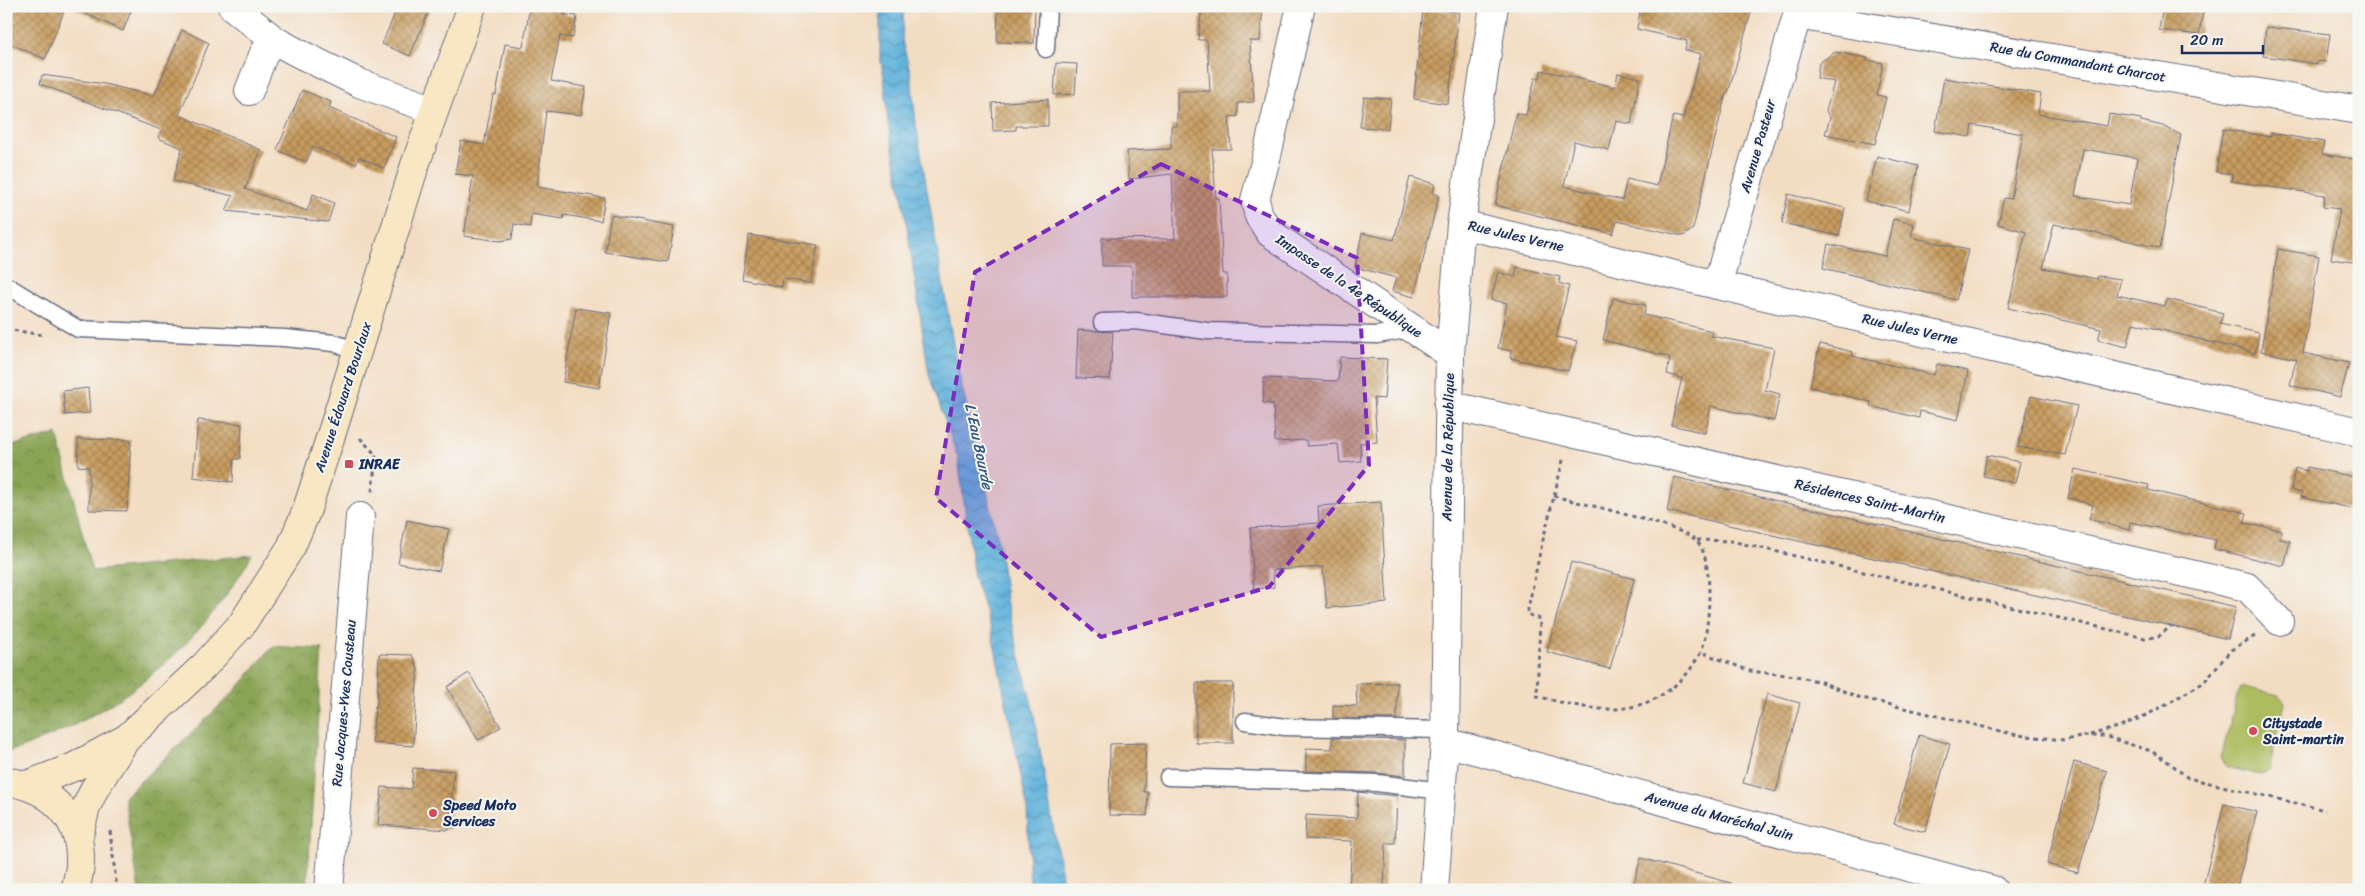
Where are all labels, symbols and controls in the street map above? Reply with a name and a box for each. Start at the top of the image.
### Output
scale bar [2182,22,2264,54]
text: 20 m [2190,27,2224,53]
street label: Rue du Commandant Charcot [1988,34,2168,90]
street label: Avenue Pasteur [1732,95,1784,197]
street label: Rue Jules Verne [1466,213,1567,259]
street label: Impasse de la 4e République [1270,227,1428,345]
street label: Rue Jules Verne [1860,306,1961,352]
street label: Avenue Édouard Bourlaux [307,318,379,476]
street label: Avenue de la République [1434,372,1462,522]
water label: L'Eau Bourde [957,401,1001,493]
place label: INRAE [358,452,401,477]
marker: INRAE [343,458,355,470]
street label: Résidences Saint-Martin [1792,472,1948,531]
street label: Rue Jacques-Yves Cousteau [324,618,364,787]
place label: Citystade Saint-martin [2262,711,2344,752]
marker: Citystade Saint-martin [2247,725,2259,737]
street label: Avenue du Maréchal Juin [1641,784,1796,848]
place label: Speed Moto Services [442,793,517,834]
marker: Speed Moto Services [427,807,439,819]

